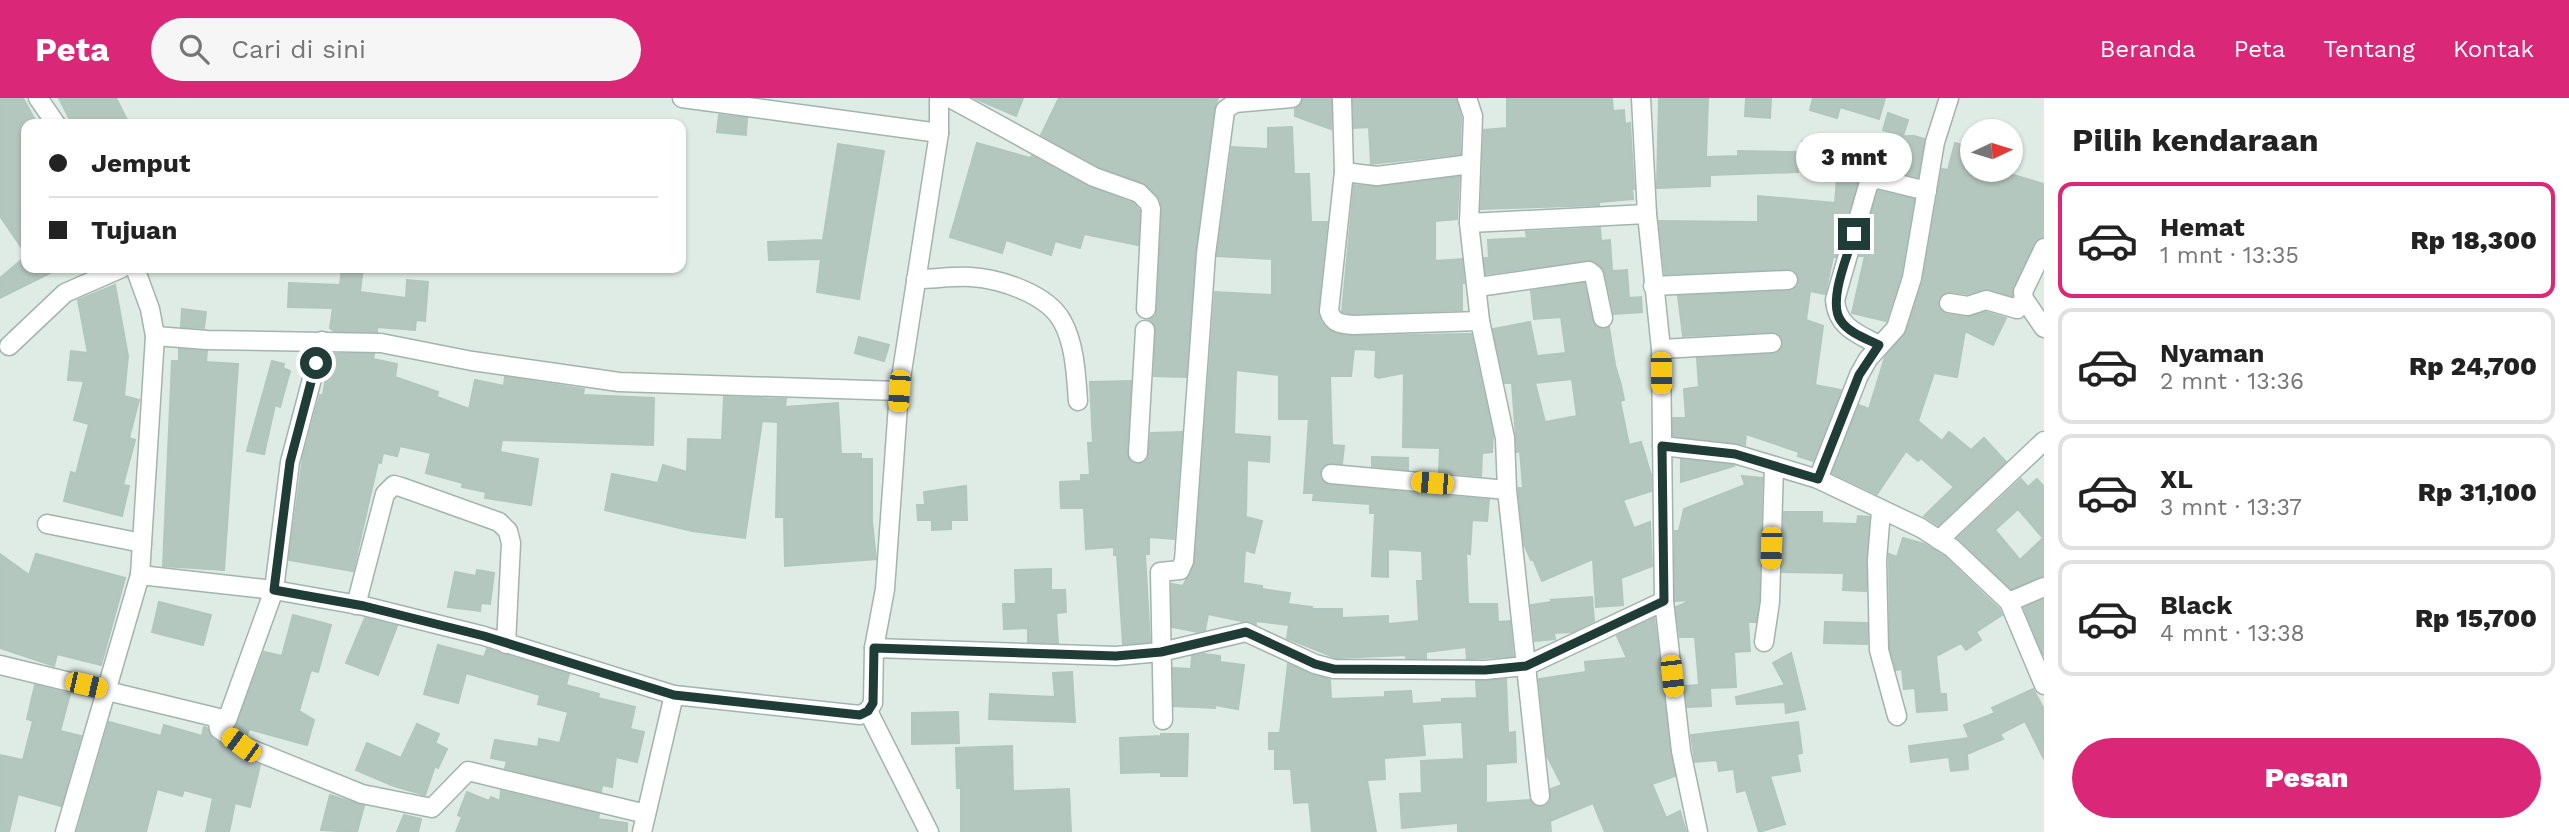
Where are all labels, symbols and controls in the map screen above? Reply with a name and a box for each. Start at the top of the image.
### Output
search box [151,18,641,81]
text: Peta [35,30,109,69]
icon: search [175,30,213,68]
text: Cari di sini [231,34,366,64]
text: Beranda [2100,35,2196,63]
text: Peta [2234,35,2285,63]
text: Tentang [2323,35,2415,63]
text: Kontak [2453,35,2534,63]
north arrow [1960,119,2023,182]
map controls [1960,119,2023,182]
text: Pilih kendaraan [2072,121,2319,159]
callout: 3 mnt [1796,132,1912,181]
text: 3 mnt [1821,144,1887,171]
text: Jemput [91,148,190,178]
icon: car [2076,209,2139,272]
text: Hemat [2160,212,2245,242]
text: Tujuan [91,215,177,245]
route end [1838,218,1870,250]
text: Rp 18,300 [2411,225,2537,255]
text: 1 mnt · 13:35 [2160,242,2299,269]
icon: car [2076,335,2139,398]
text: Nyaman [2160,338,2264,368]
route start [300,347,332,379]
text: Rp 24,700 [2409,351,2537,381]
car [1651,352,1672,394]
text: 2 mnt · 13:36 [2160,368,2304,395]
car [888,369,911,413]
icon: car [2076,461,2139,524]
text: XL [2160,464,2193,494]
car [1411,471,1454,495]
text: Rp 31,100 [2418,477,2537,507]
text: 3 mnt · 13:37 [2160,494,2302,521]
car [1760,527,1783,569]
icon: car [2076,587,2139,650]
text: Black [2160,590,2232,620]
text: Rp 15,700 [2415,603,2537,633]
text: 4 mnt · 13:38 [2160,620,2305,647]
car [1660,654,1685,698]
car [64,670,109,700]
car [218,724,265,766]
button: Pesan [2072,738,2541,818]

